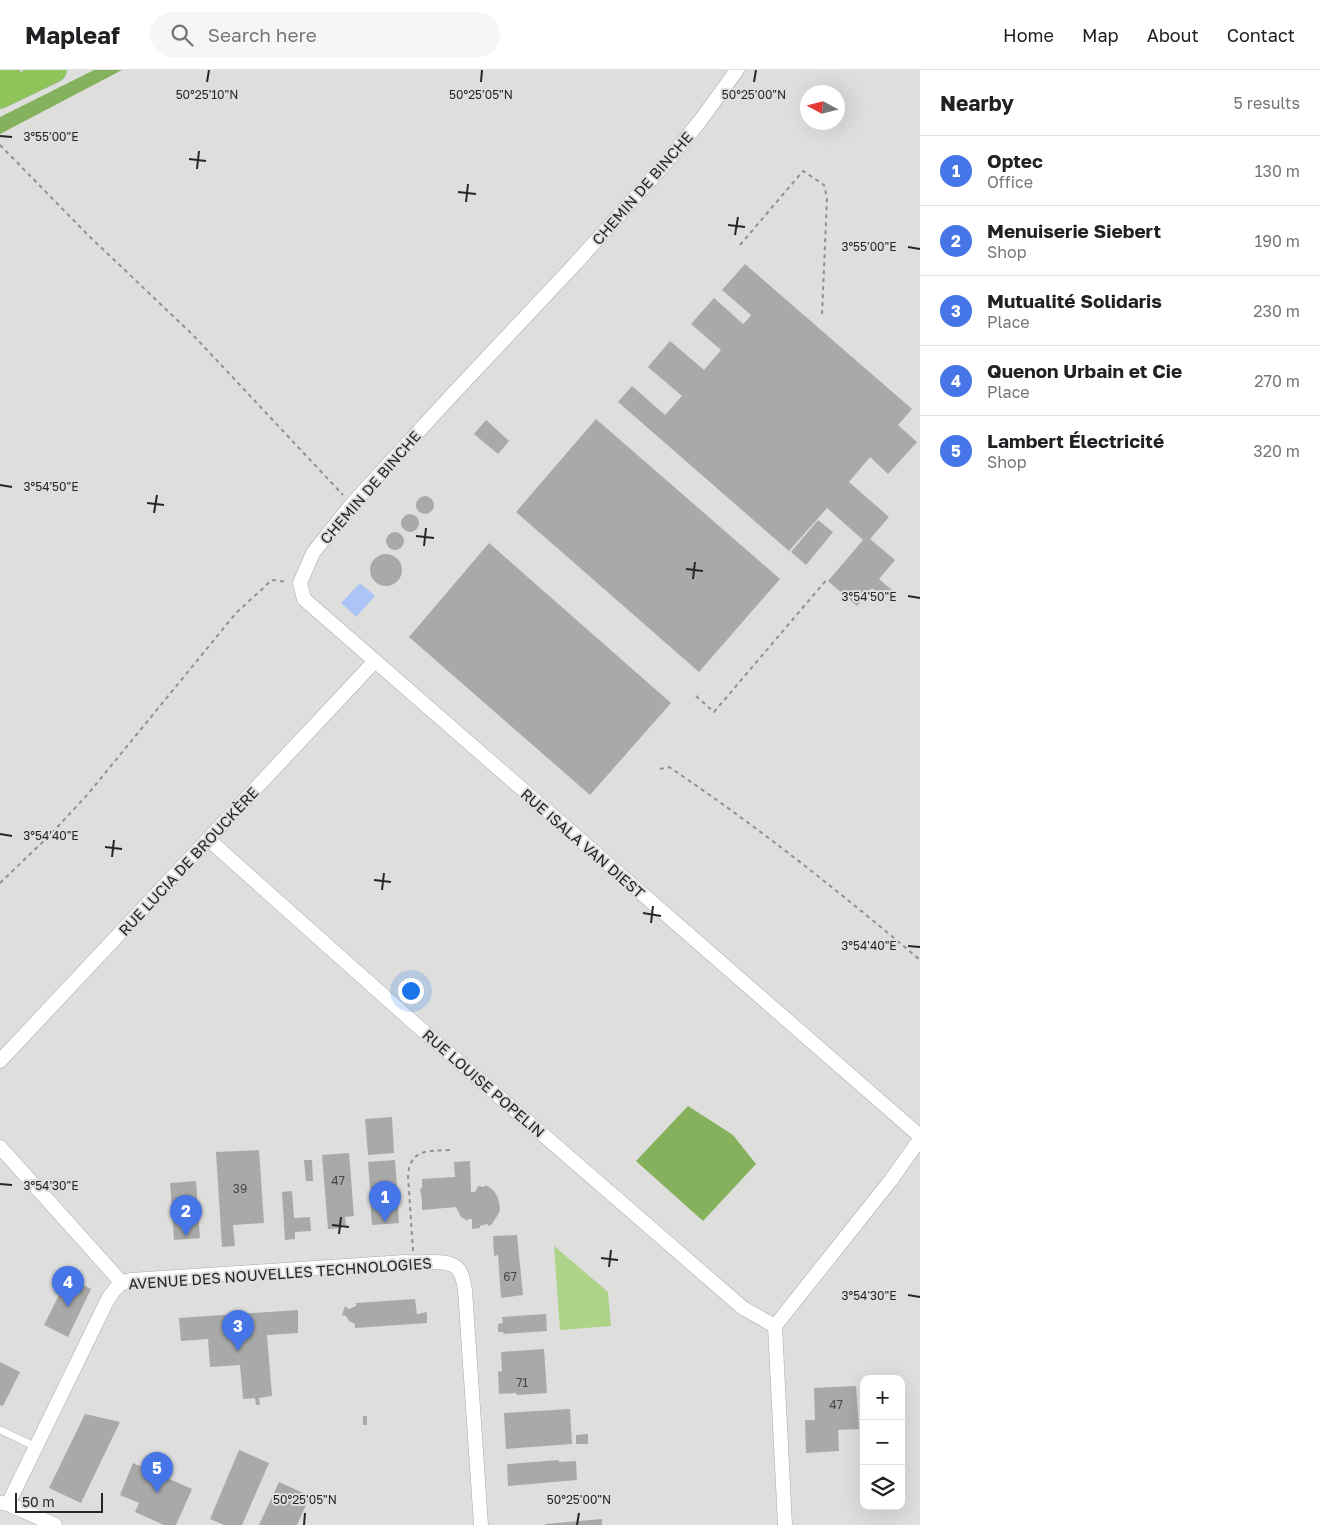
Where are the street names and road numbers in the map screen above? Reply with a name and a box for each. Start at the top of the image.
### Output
street label: CHEMIN DE BINCHE [588,128,696,248]
street label: CHEMIN DE BINCHE [316,427,424,547]
street label: RUE LUCIA DE BROUCKÈRE [114,783,262,939]
street label: RUE ISALA VAN DIEST [518,784,648,902]
street label: RUE LOUISE POPELIN [419,1025,549,1141]
street label: AVENUE DES NOUVELLES TECHNOLOGIES [128,1253,432,1293]

